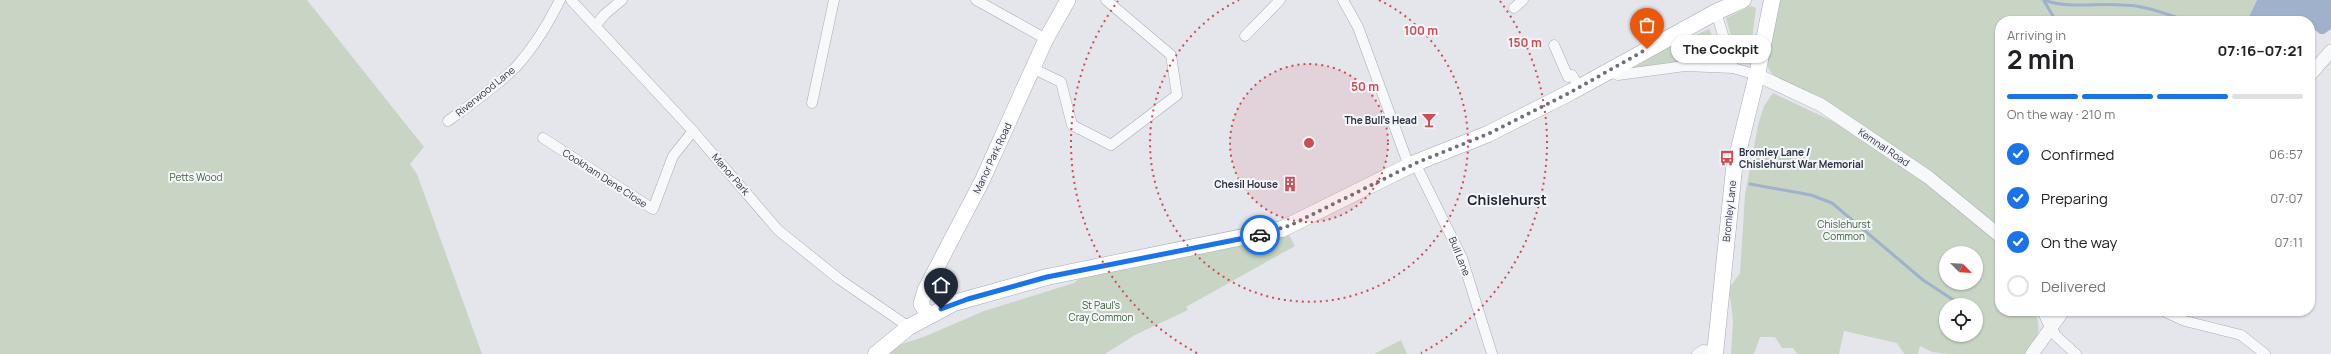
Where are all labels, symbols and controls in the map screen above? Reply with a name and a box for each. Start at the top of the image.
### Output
pin [1630,8,1664,49]
icon: bag [1636,14,1658,36]
text: 100 m [1404,22,1438,39]
text: Arriving in [2007,26,2066,44]
text: 150 m [1508,34,1542,51]
callout: The Cockpit [1671,35,1771,63]
text: The Cockpit [1683,40,1759,58]
text: 07:16–07:21 [2217,40,2303,61]
text: 2 min [2007,41,2075,77]
street label: Riverwood Lane [452,63,518,119]
text: 50 m [1351,78,1379,95]
text: On the way · 210 m [2007,105,2115,123]
bar icon: The Bull's Head [1420,111,1438,129]
place label: The Bull's Head [1344,113,1417,127]
street label: Manor Park Road [969,120,1015,196]
street label: Kemnal Road [1856,125,1913,169]
centre of rings [1302,136,1316,150]
icon: check [2007,143,2029,165]
text: Confirmed [2041,144,2114,165]
street label: Cookham Dene Close [560,145,650,211]
place label: Bromley Lane / Chislehurst War Memorial [1739,145,1864,171]
text: 06:57 [2269,145,2303,163]
bus stop icon: Bromley Lane / Chislehurst War Memorial [1718,149,1736,167]
street label: Manor Park [709,150,754,199]
park label: Petts Wood [169,170,223,184]
building icon: Chesil House [1281,175,1299,193]
place label: Chesil House [1214,177,1278,191]
street label: Bromley Lane [1719,179,1739,242]
icon: check [2007,187,2029,209]
text: Preparing [2041,188,2108,209]
text: 07:07 [2270,189,2303,207]
district label: Chislehurst [1467,190,1547,209]
courier [1240,215,1280,255]
park label: Chislehurst Common [1817,217,1871,243]
icon: car [1249,224,1271,246]
icon: check [2007,231,2029,253]
text: On the way [2041,232,2117,253]
text: 07:11 [2275,233,2303,251]
street label: Bull Lane [1446,234,1474,278]
north arrow [1939,246,1983,290]
map controls [1939,246,1983,342]
pin [924,268,958,309]
icon: home [930,274,952,296]
text: Delivered [2041,276,2106,297]
park label: St Paul's Cray Common [1069,298,1134,324]
button: locate [1939,298,1983,342]

